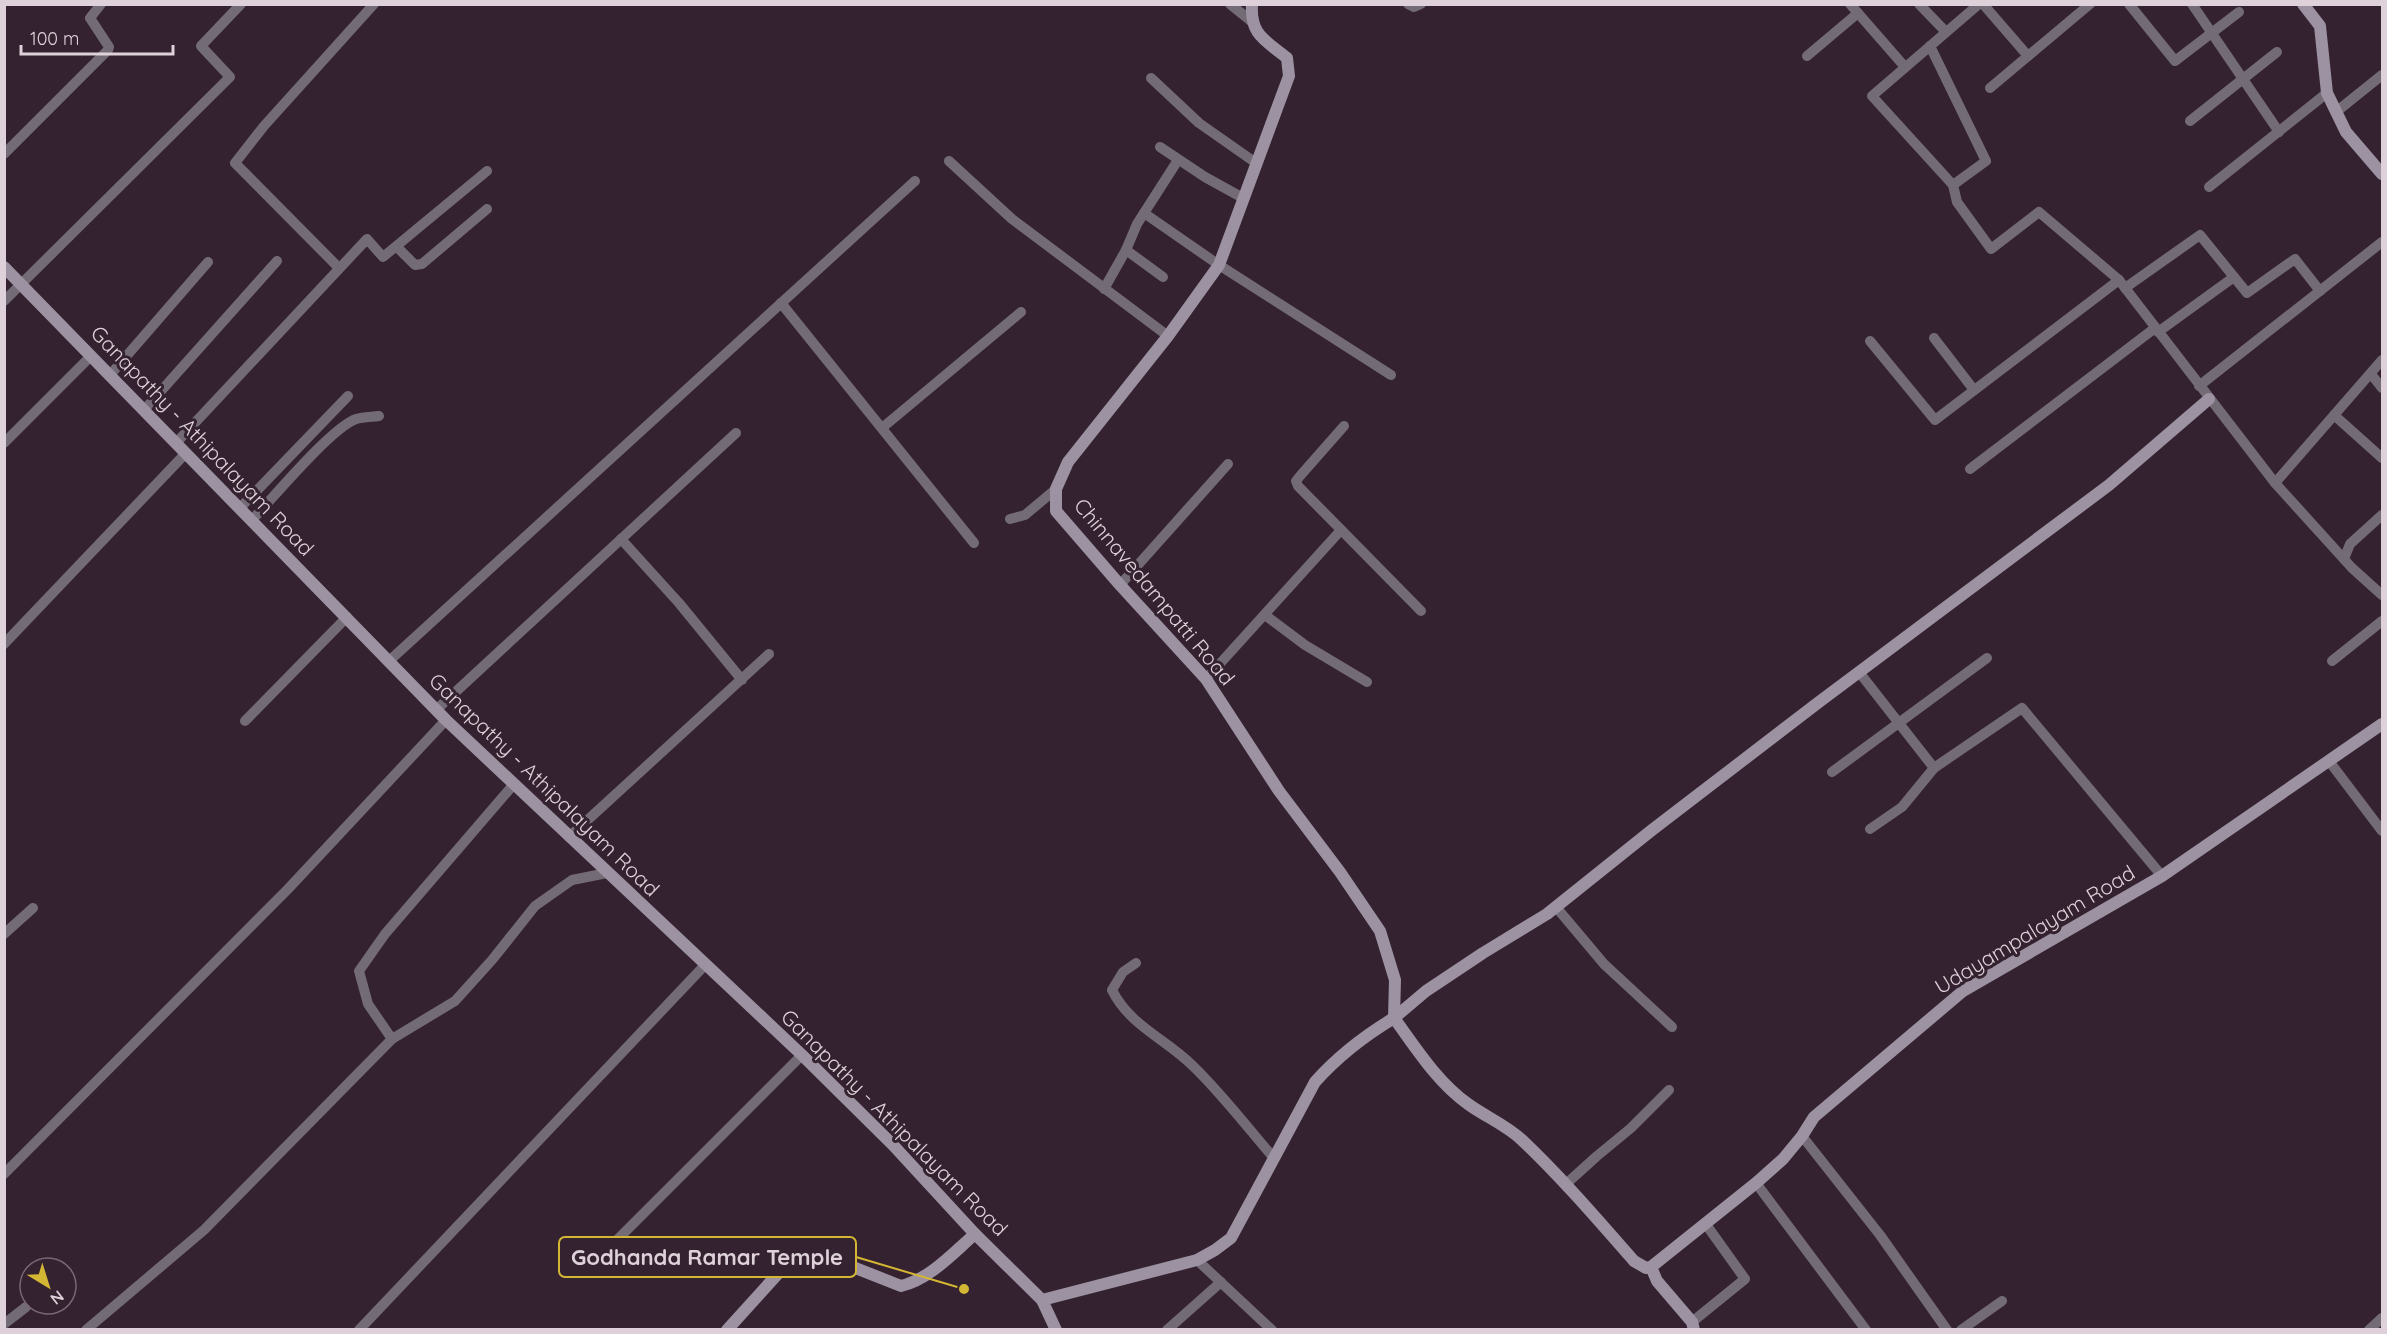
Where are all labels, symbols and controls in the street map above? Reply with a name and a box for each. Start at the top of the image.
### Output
scale bar [21,18,172,56]
text: 100 m [30,27,79,50]
street label: Ganapathy - Athipalayam Road [86,320,320,561]
street label: Chinnavedampatti Road [1069,492,1241,690]
street label: Ganapathy - Athipalayam Road [424,667,665,901]
street label: Udayampalayam Road [1930,859,2139,999]
street label: Ganapathy - Athipalayam Road [776,1003,1014,1241]
callout: Godhanda Ramar Temple [559,1237,856,1277]
text: Godhanda Ramar Temple [571,1243,843,1271]
north arrow [18,1256,78,1316]
text: N [46,1286,68,1309]

